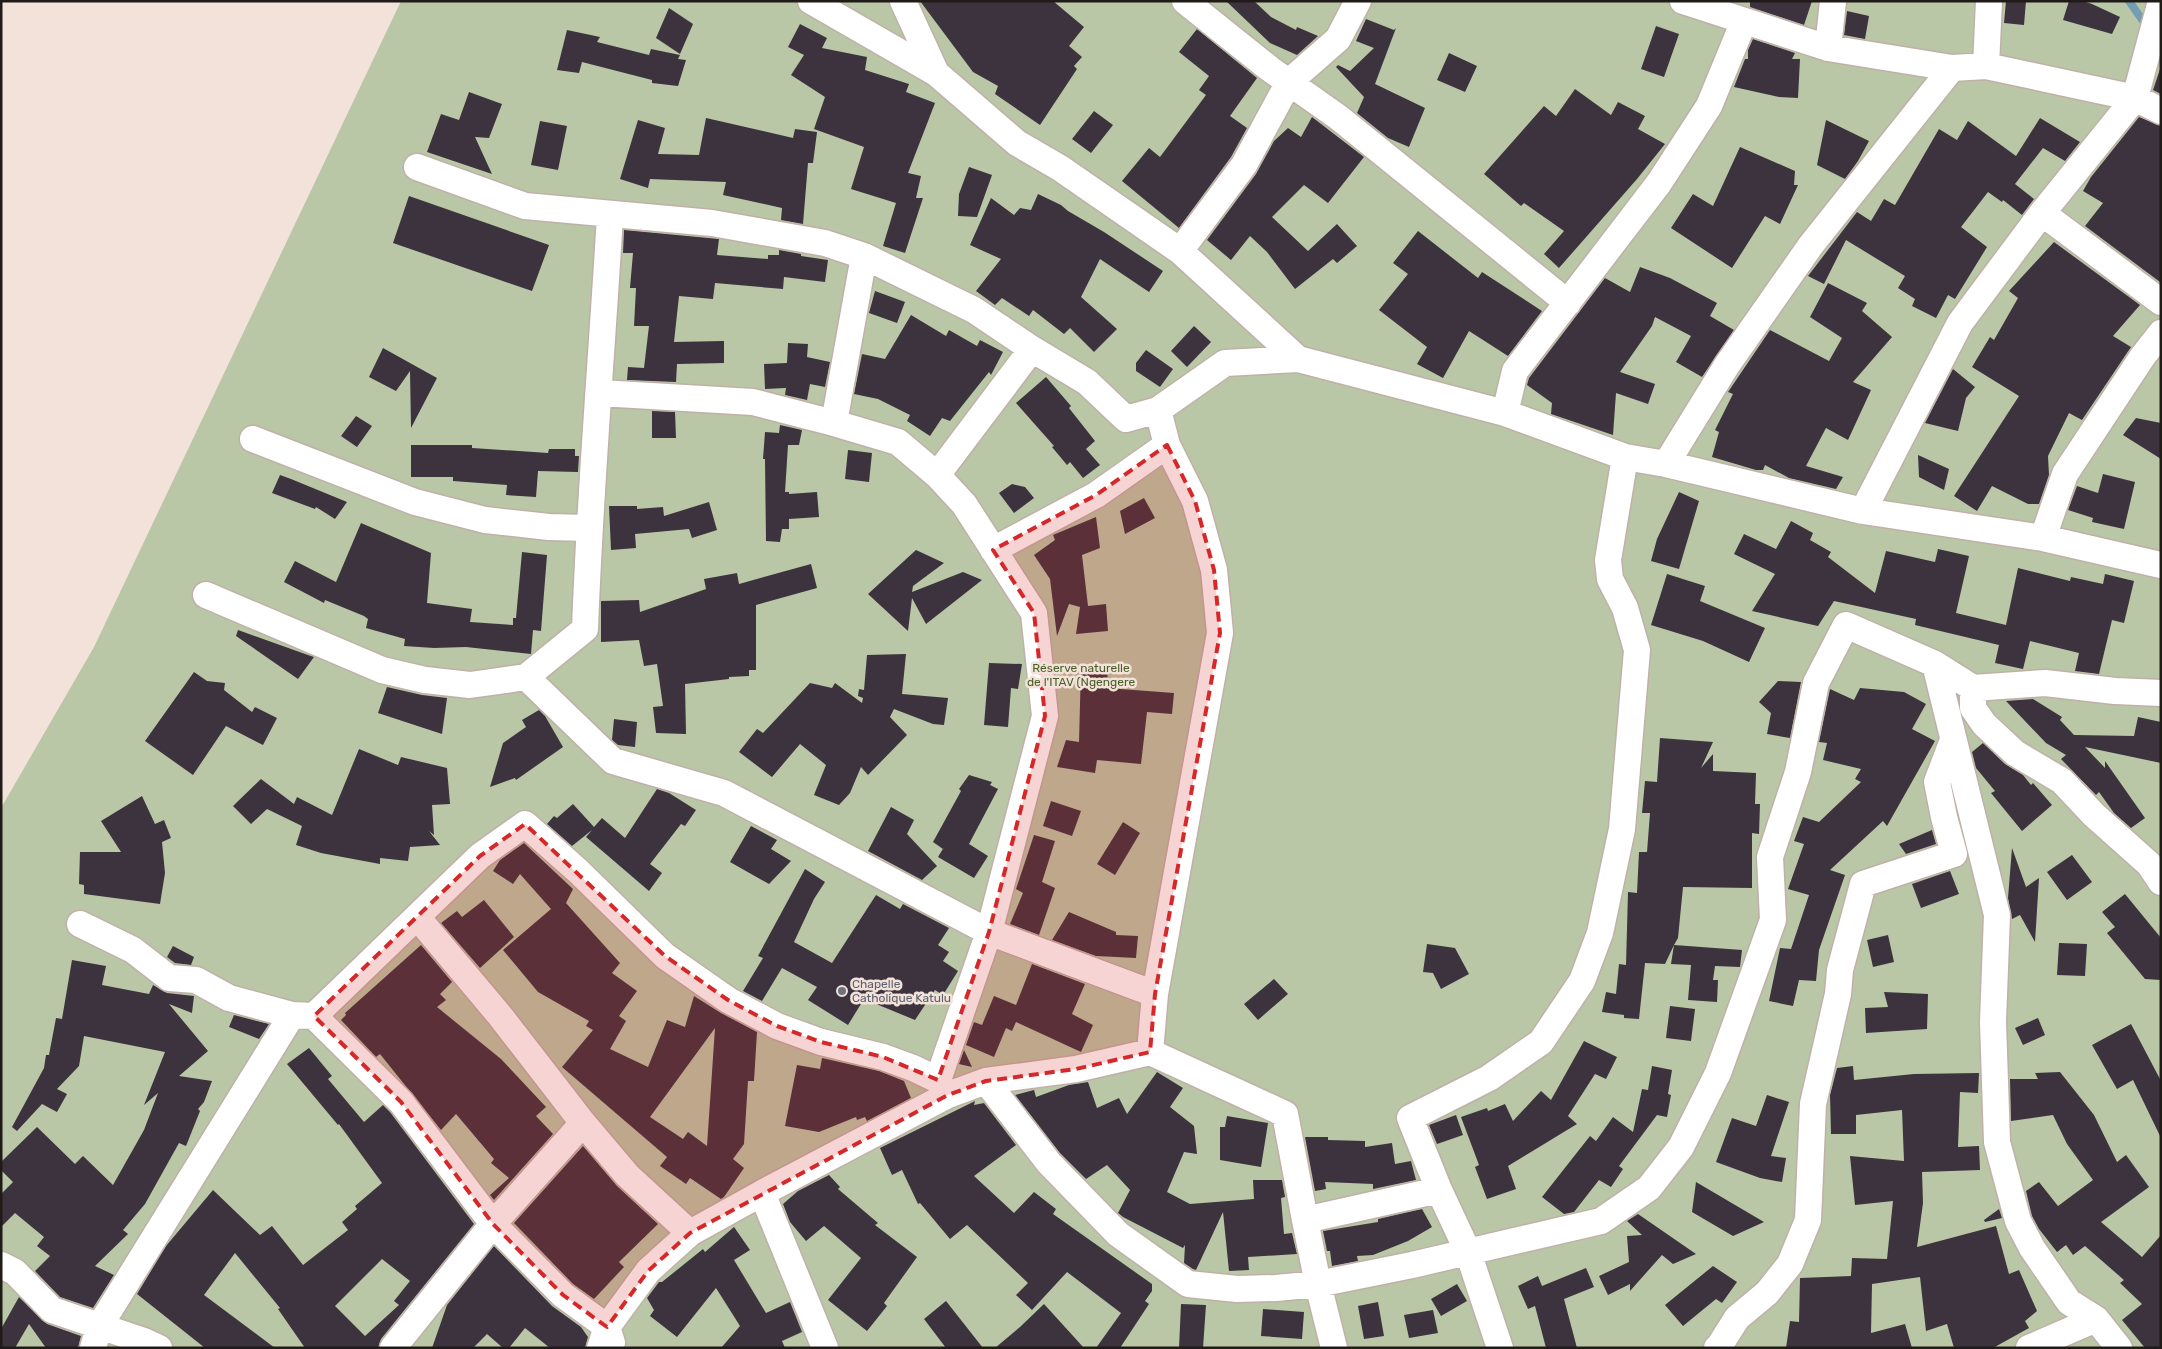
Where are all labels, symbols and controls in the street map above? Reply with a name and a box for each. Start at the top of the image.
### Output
park label: Réserve naturelle de l'ITAV (Ngengere [1027,661,1135,689]
place label: Chapelle Catholique Katulu [852,977,951,1005]
marker: Chapelle Catholique Katulu [836,985,848,997]

